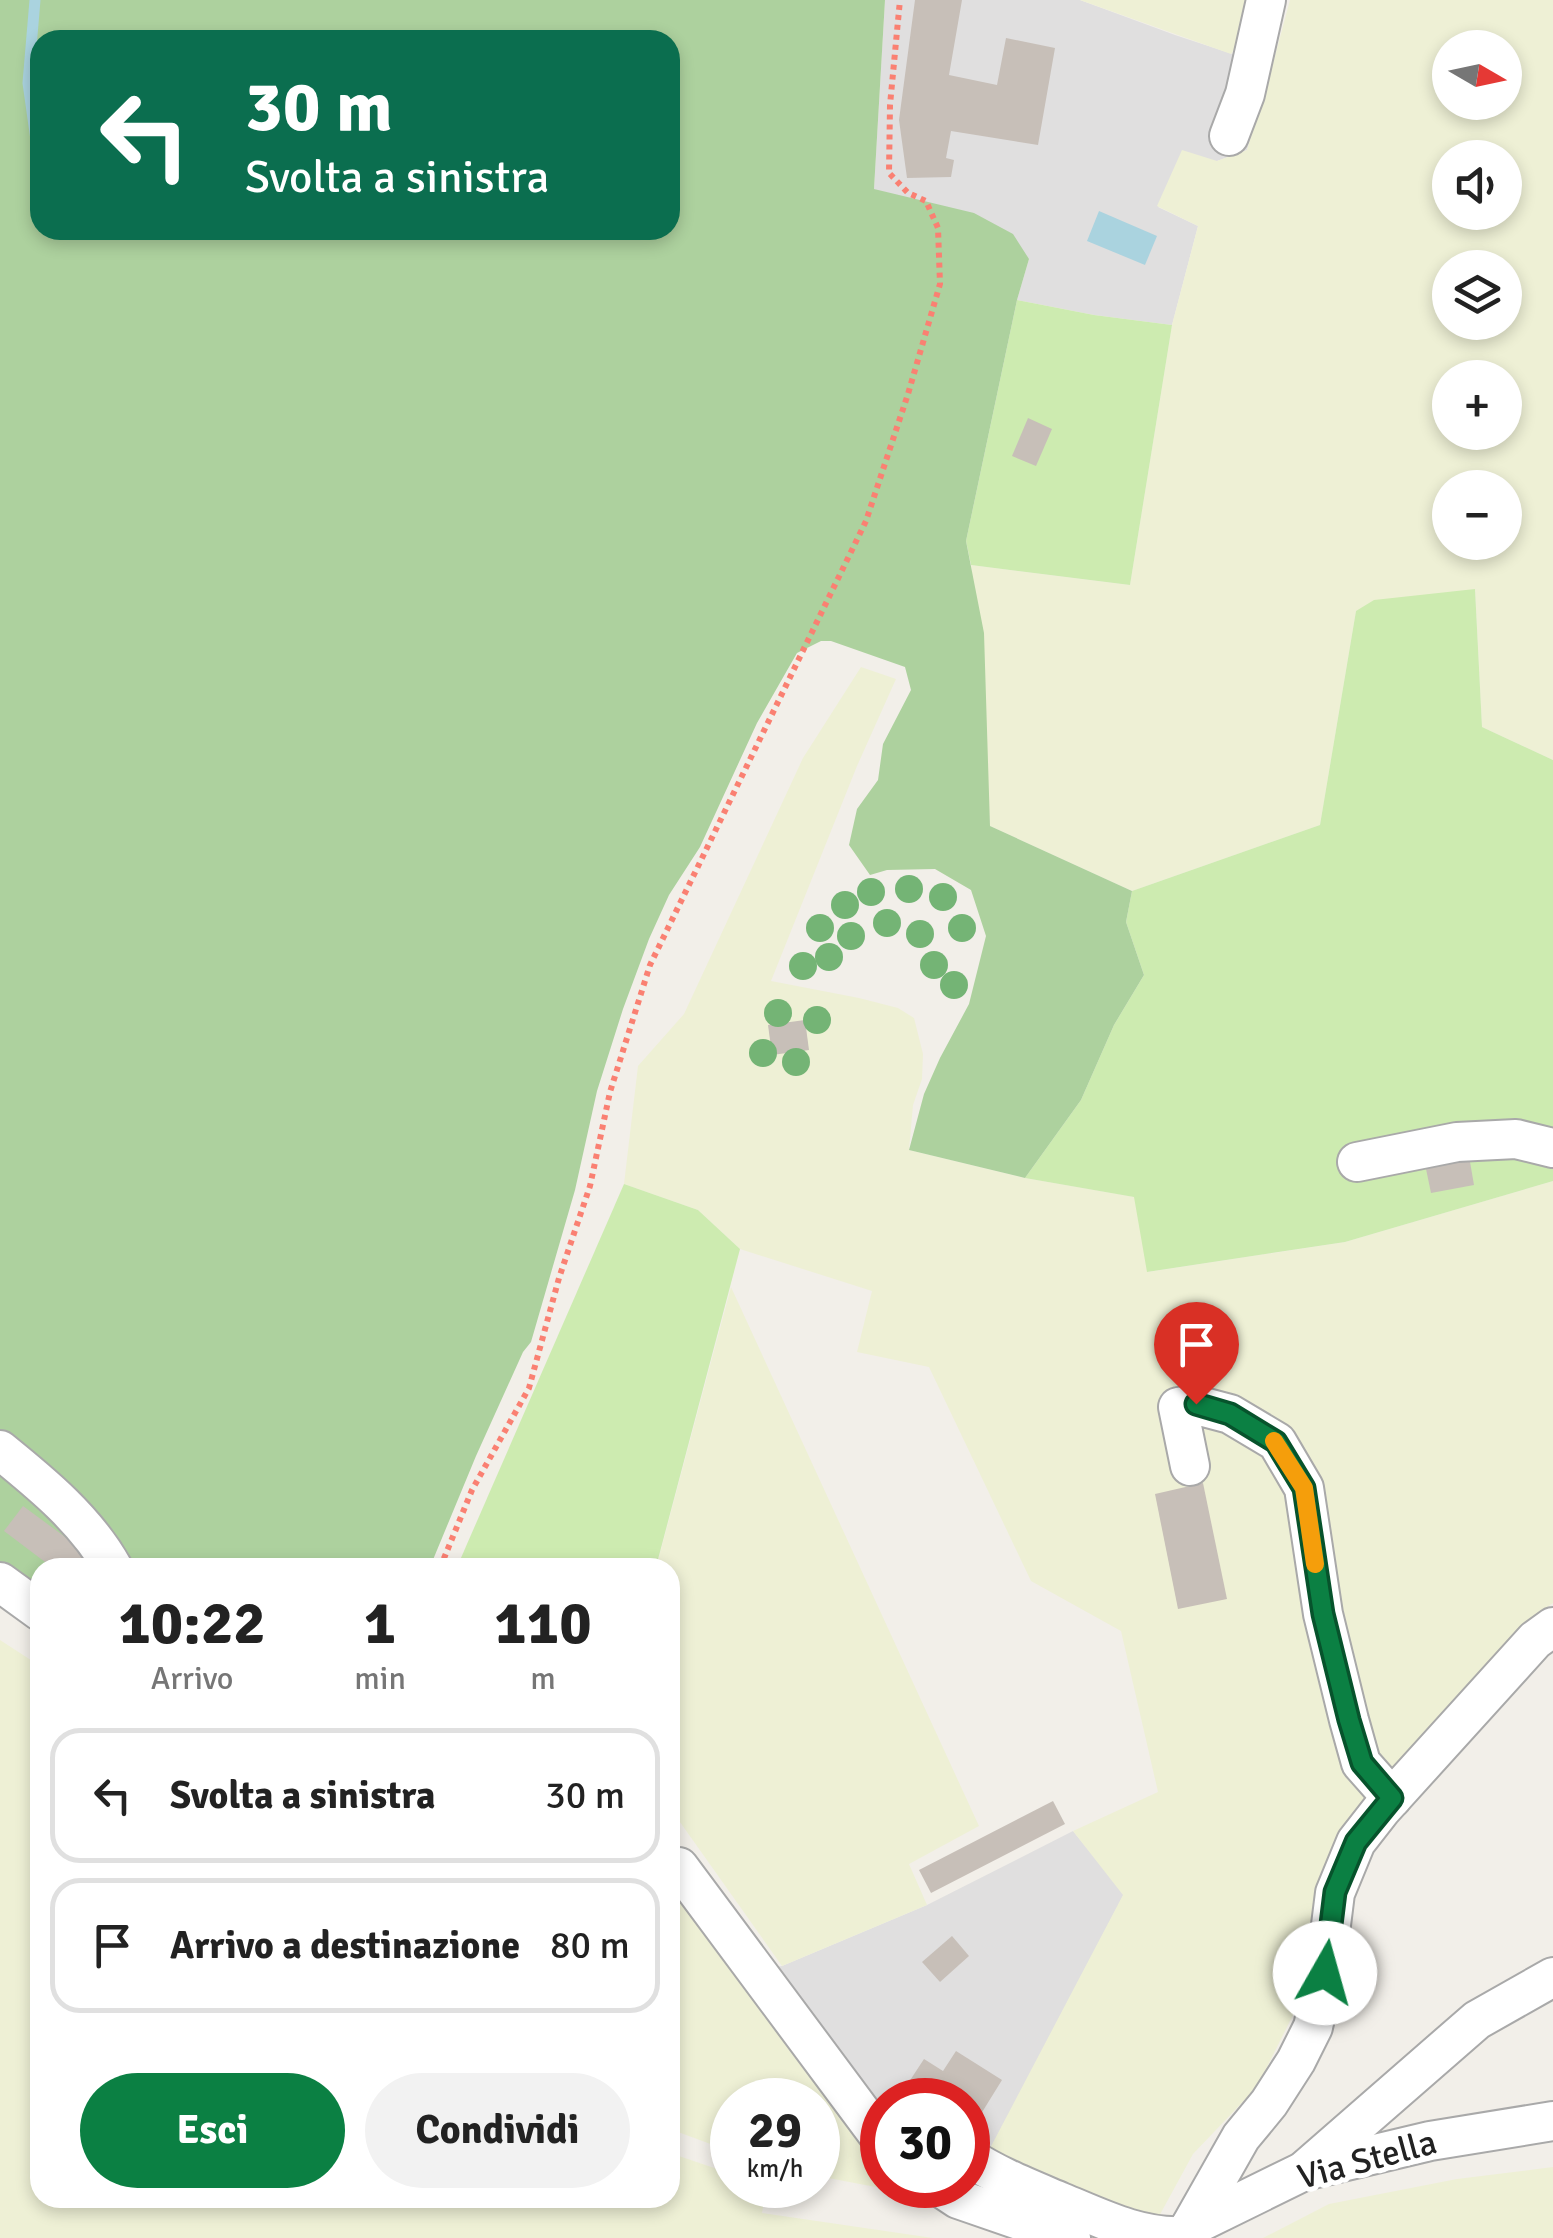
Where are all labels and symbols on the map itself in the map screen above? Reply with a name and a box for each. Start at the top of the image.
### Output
north arrow [1432,30,1522,120]
pin [1154,1302,1239,1405]
position arrow [1273,1921,1377,2025]
speed limit sign: 30 [860,2078,990,2208]
street label: Via Stella [1293,2120,1441,2199]

